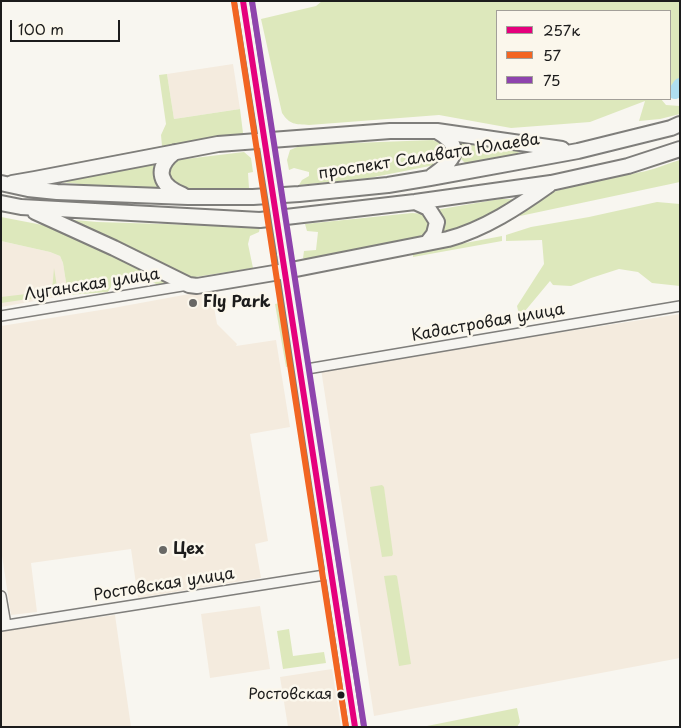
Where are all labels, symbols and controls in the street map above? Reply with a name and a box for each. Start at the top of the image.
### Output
scale bar [12,10,122,42]
legend [496,10,671,100]
text: 100 m [18,17,64,40]
text: 257к [543,18,580,41]
text: 57 [543,43,561,66]
text: 75 [543,68,561,91]
street label: проспект Салавата Юлаева [317,130,541,184]
street label: Луганская улица [23,265,161,305]
place label: Fly Park [203,293,271,313]
marker: Fly Park [187,297,199,309]
street label: Кадастровая улица [410,300,566,346]
place label: Цех [173,540,204,560]
marker: Цех [157,544,169,556]
street label: Ростовская улица [92,564,236,606]
place label: Ростовская [248,686,332,704]
marker: Ростовская [336,690,346,700]

